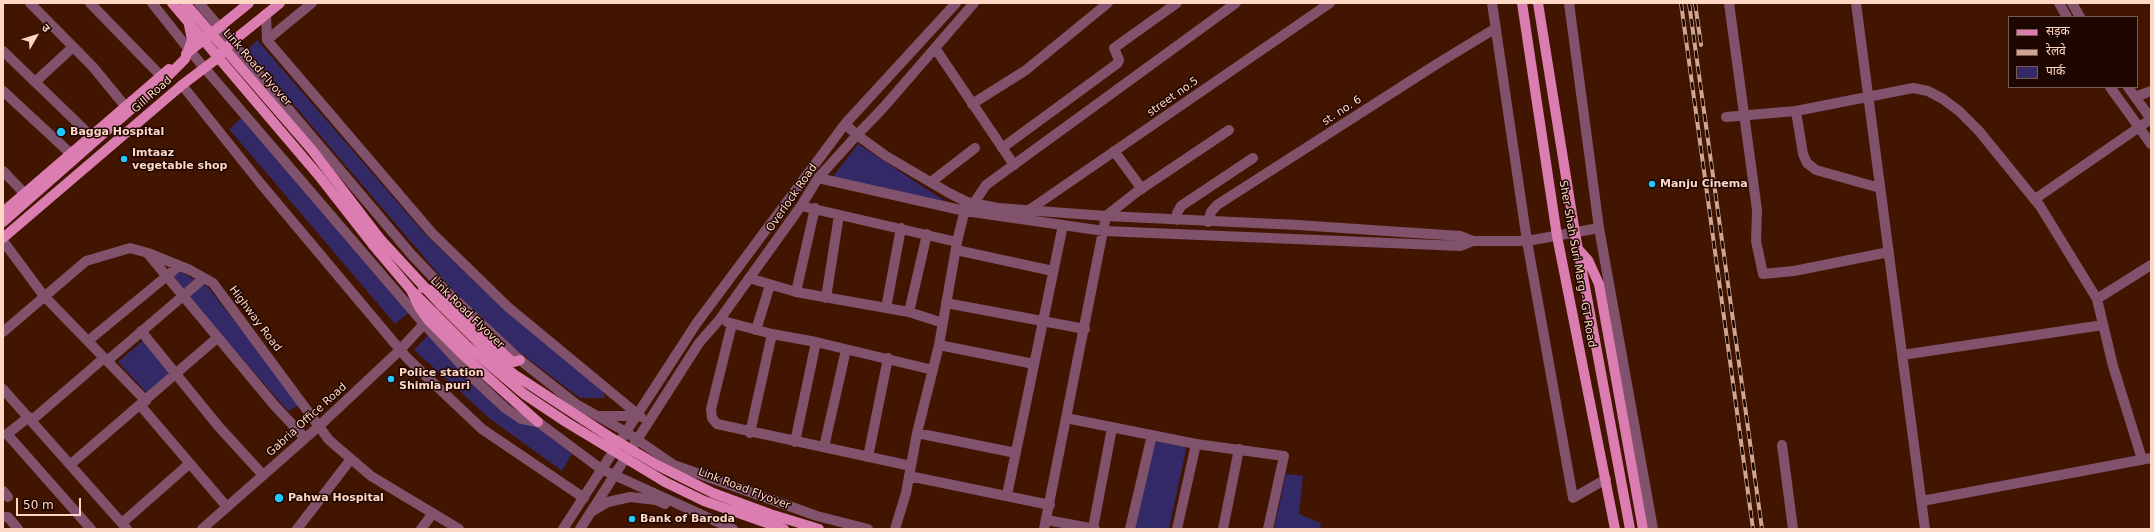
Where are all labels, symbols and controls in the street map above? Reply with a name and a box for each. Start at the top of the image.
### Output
north arrow [16,16,56,56]
legend [2008,16,2138,88]
text: उ [39,22,53,35]
text: सड़क [2046,24,2070,38]
street label: Link Road Flyover [220,27,294,109]
text: रेलवे [2046,44,2066,58]
text: पार्क [2046,64,2065,78]
street label: Gill Road [129,74,175,116]
street label: street no.5 [1145,74,1201,120]
street label: st. no. 6 [1320,93,1364,129]
place label: Bagga Hospital [70,125,164,139]
marker: Bagga Hospital [55,126,67,138]
place label: Imtaaz vegetable shop [132,146,227,172]
marker: Imtaaz vegetable shop [119,154,129,164]
street label: Overlock Road [764,162,820,234]
place label: Manju Cinema [1660,177,1748,191]
street label: Sher Shah Suri Marg - GT Road [1556,179,1598,349]
marker: Manju Cinema [1647,179,1657,189]
street label: Link Road Flyover [427,274,507,352]
street label: Highway Road [226,284,284,354]
place label: Police station Shimla puri [399,366,484,392]
marker: Police station Shimla puri [386,374,396,384]
street label: Gabria Office Road [264,381,350,459]
street label: Link Road Flyover [696,465,792,513]
scale bar [18,490,83,516]
place label: Pahwa Hospital [288,491,384,505]
marker: Pahwa Hospital [273,492,285,504]
text: 50 m [23,498,54,512]
place label: Bank of Baroda [640,512,735,526]
marker: Bank of Baroda [627,514,637,524]

